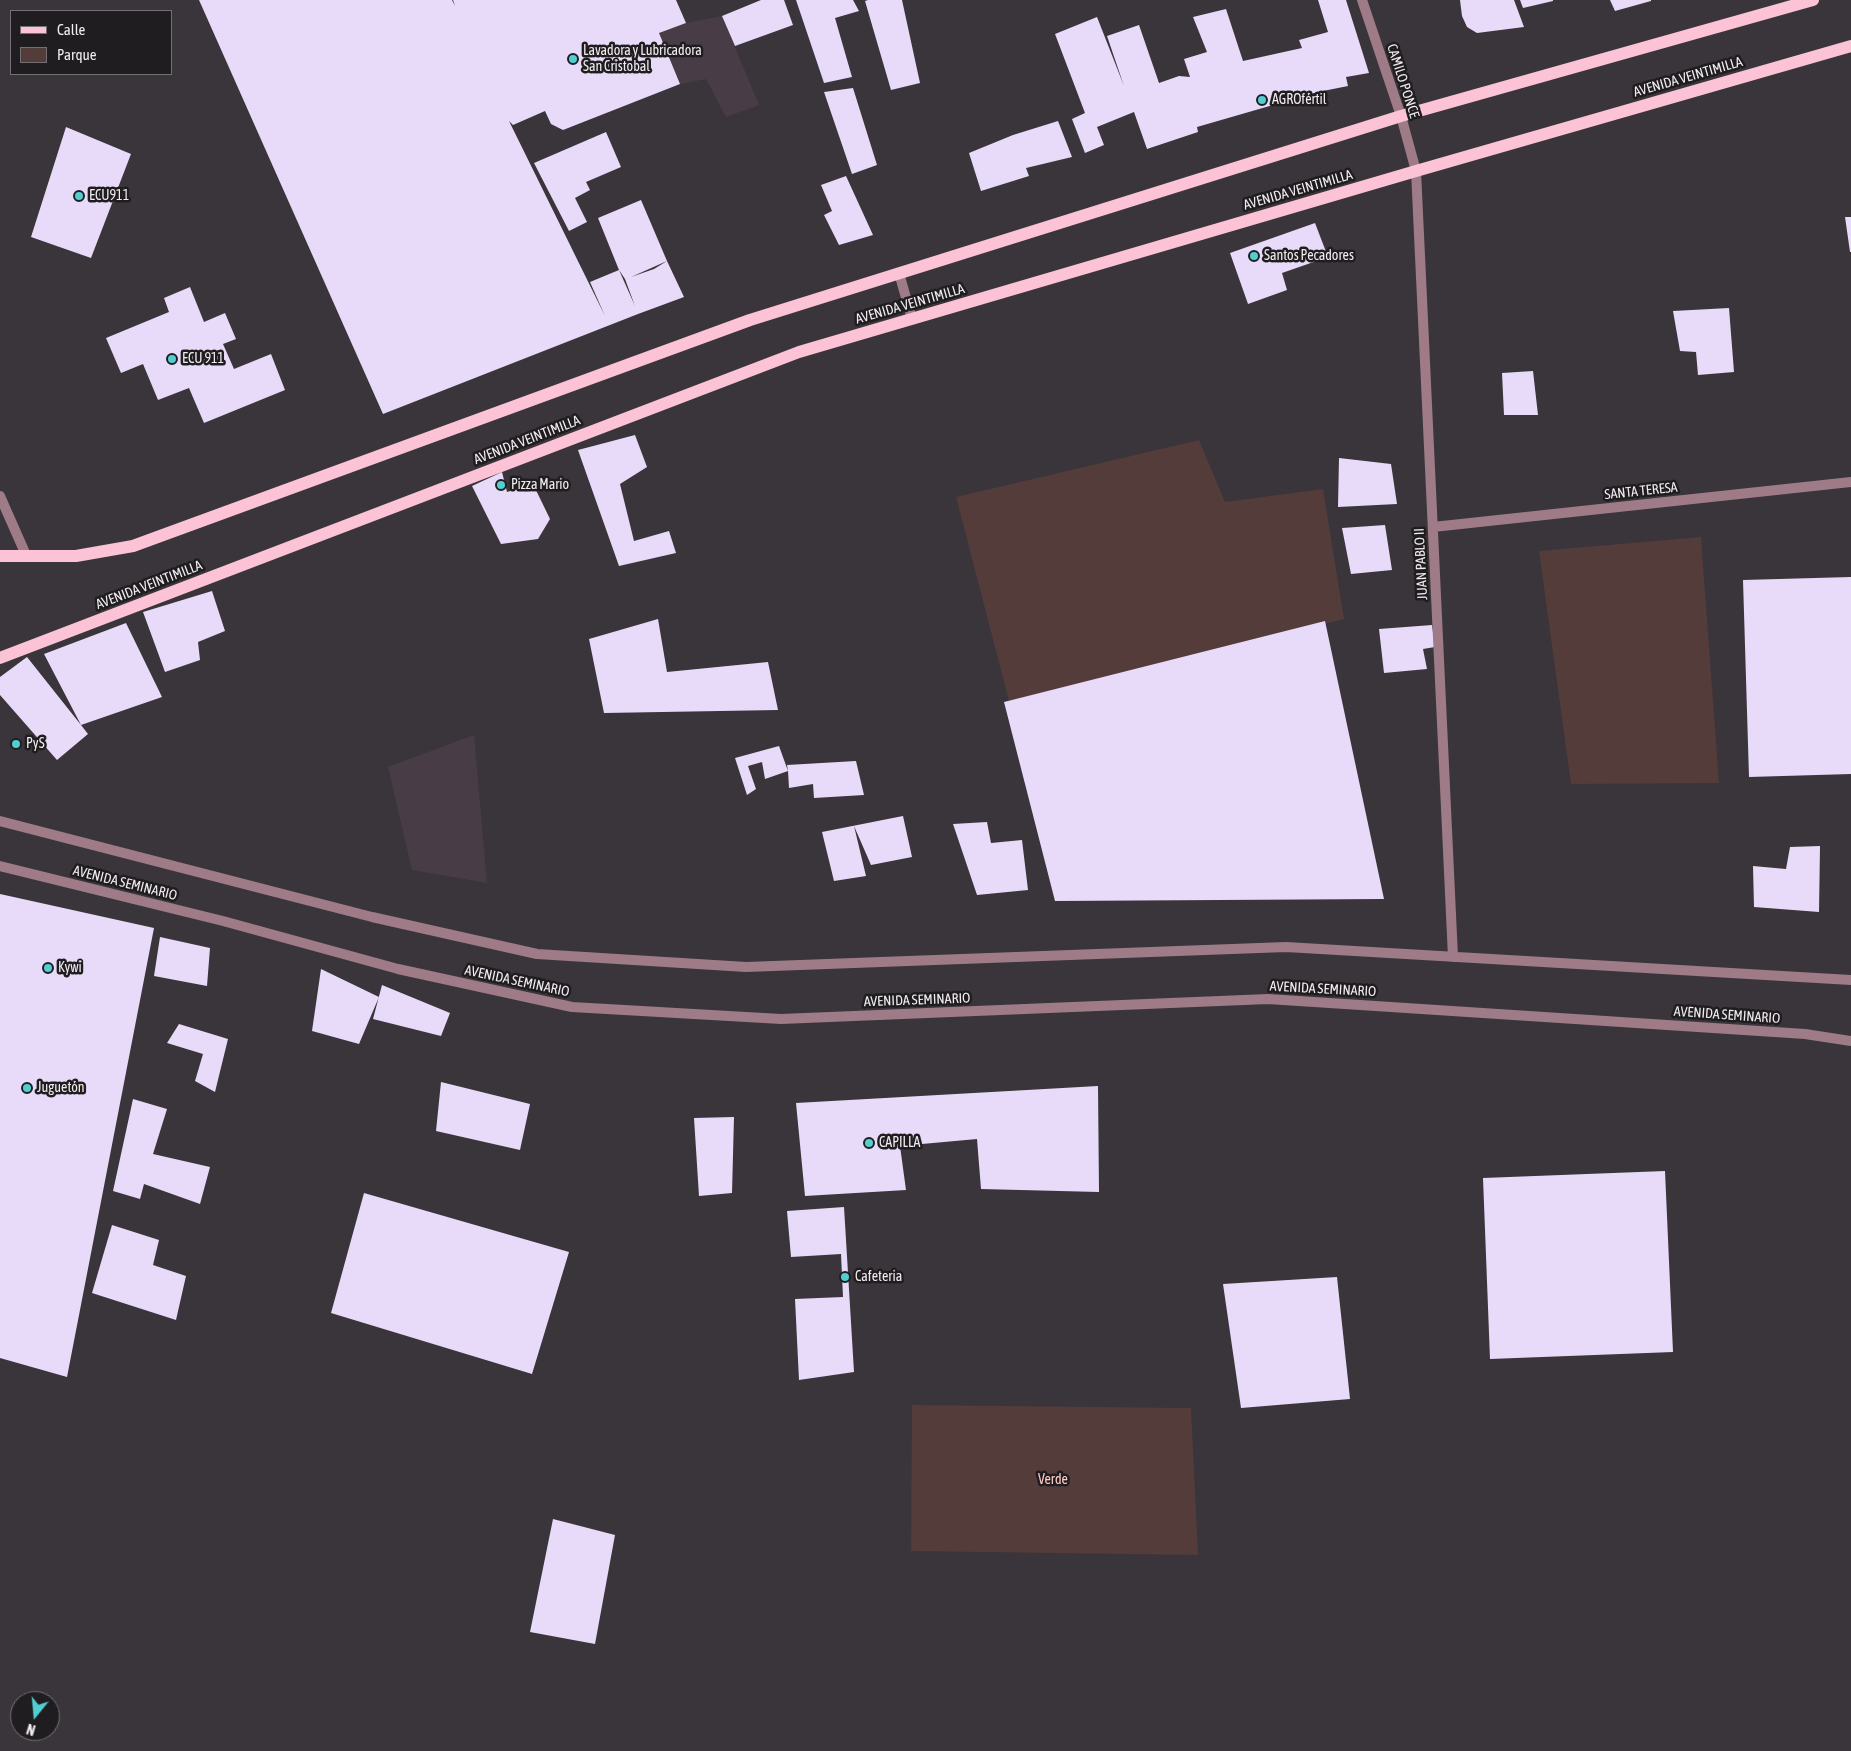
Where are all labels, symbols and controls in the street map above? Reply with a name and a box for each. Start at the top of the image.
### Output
legend [10,10,172,75]
text: Calle [57,21,85,38]
street label: CAMILO PONCE [1383,42,1423,120]
place label: Lavadora y Lubricadora San Cristobal [583,43,702,75]
text: Parque [57,46,97,63]
marker: Lavadora y Lubricadora San Cristobal [567,53,579,65]
street label: AVENIDA VEINTIMILLA [1631,53,1745,101]
place label: AGROfértil [1272,92,1326,108]
marker: AGROfértil [1256,94,1268,106]
street label: AVENIDA VEINTIMILLA [1241,166,1355,214]
place label: ECU911 [89,188,129,204]
marker: ECU911 [73,190,85,202]
place label: Santos Pecadores [1264,248,1354,264]
marker: Santos Pecadores [1248,250,1260,262]
street label: AVENIDA VEINTIMILLA [853,280,967,328]
place label: ECU 911 [182,351,224,367]
marker: ECU 911 [166,353,178,365]
street label: AVENIDA VEINTIMILLA [471,412,583,468]
place label: Pizza Mario [511,477,569,493]
marker: Pizza Mario [495,479,507,491]
street label: SANTA TERESA [1604,479,1678,503]
street label: JUAN PABLO II [1411,528,1431,600]
street label: AVENIDA VEINTIMILLA [93,557,205,613]
place label: PyS [26,736,45,752]
marker: PyS [10,738,22,750]
street label: AVENIDA SEMINARIO [71,862,179,904]
place label: Kywi [58,960,82,976]
marker: Kywi [42,962,54,974]
street label: AVENIDA SEMINARIO [463,962,571,1000]
street label: AVENIDA SEMINARIO [1269,978,1377,1000]
street label: AVENIDA SEMINARIO [863,990,971,1010]
street label: AVENIDA SEMINARIO [1673,1003,1781,1027]
place label: Juguetón [37,1080,85,1096]
marker: Juguetón [21,1082,33,1094]
place label: CAPILLA [879,1135,920,1151]
marker: CAPILLA [863,1137,875,1149]
place label: Cafeteria [855,1269,902,1285]
marker: Cafeteria [839,1271,851,1283]
park label: Verde [1038,1472,1068,1488]
north arrow [10,1691,60,1741]
text: N [25,1721,37,1738]

